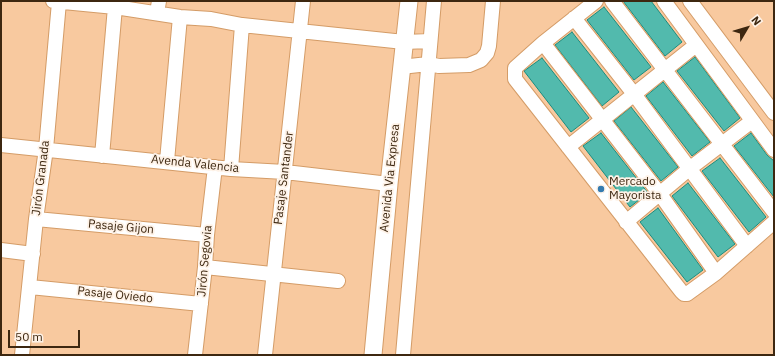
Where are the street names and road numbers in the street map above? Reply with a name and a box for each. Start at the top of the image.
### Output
street label: Avenida Via Expresa [377,123,403,233]
street label: Pasaje Santander [271,131,297,225]
street label: Jirón Granada [29,140,53,216]
street label: Avenda Valencia [150,152,240,176]
street label: Pasaje Gijon [87,217,155,237]
street label: Jirón Segovia [195,225,215,297]
street label: Pasaje Oviedo [77,284,153,306]

